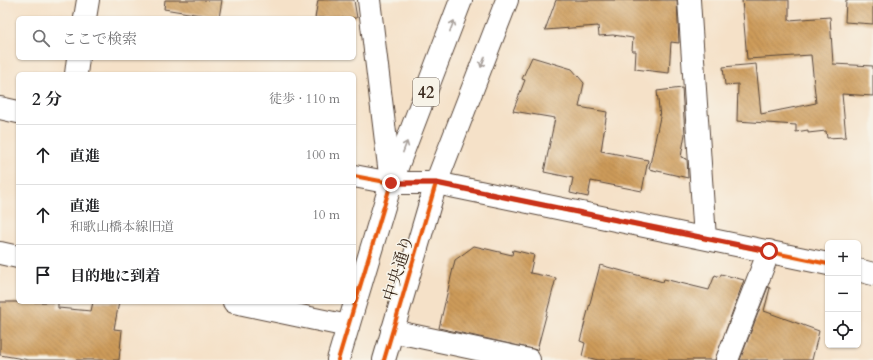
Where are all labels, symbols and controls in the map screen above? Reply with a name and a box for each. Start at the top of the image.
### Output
search box [16,16,356,60]
one-way arrow [448,20,456,32]
icon: search [30,27,52,49]
text: ここで検索 [62,29,137,49]
one-way arrow [479,56,487,68]
road number: 42 [413,78,439,106]
text: 2 分 [32,88,62,111]
text: 徒歩 · 110 m [269,90,340,108]
one-way arrow [401,141,409,153]
icon: ahead [32,144,54,166]
text: 直進 [70,146,100,166]
text: 100 m [306,146,340,164]
route end [382,174,400,192]
text: 直進 [70,196,100,216]
icon: ahead [32,204,54,226]
text: 10 m [312,206,340,224]
text: 和歌山橋本線旧道 [70,218,174,236]
street label: 中央通り [378,232,419,304]
map controls [825,240,861,348]
button: + [825,240,861,276]
route start [760,242,778,260]
icon: arrive [32,264,54,286]
text: 目的地に到着 [70,266,160,286]
button: − [825,276,861,312]
button: locate [825,312,861,348]

